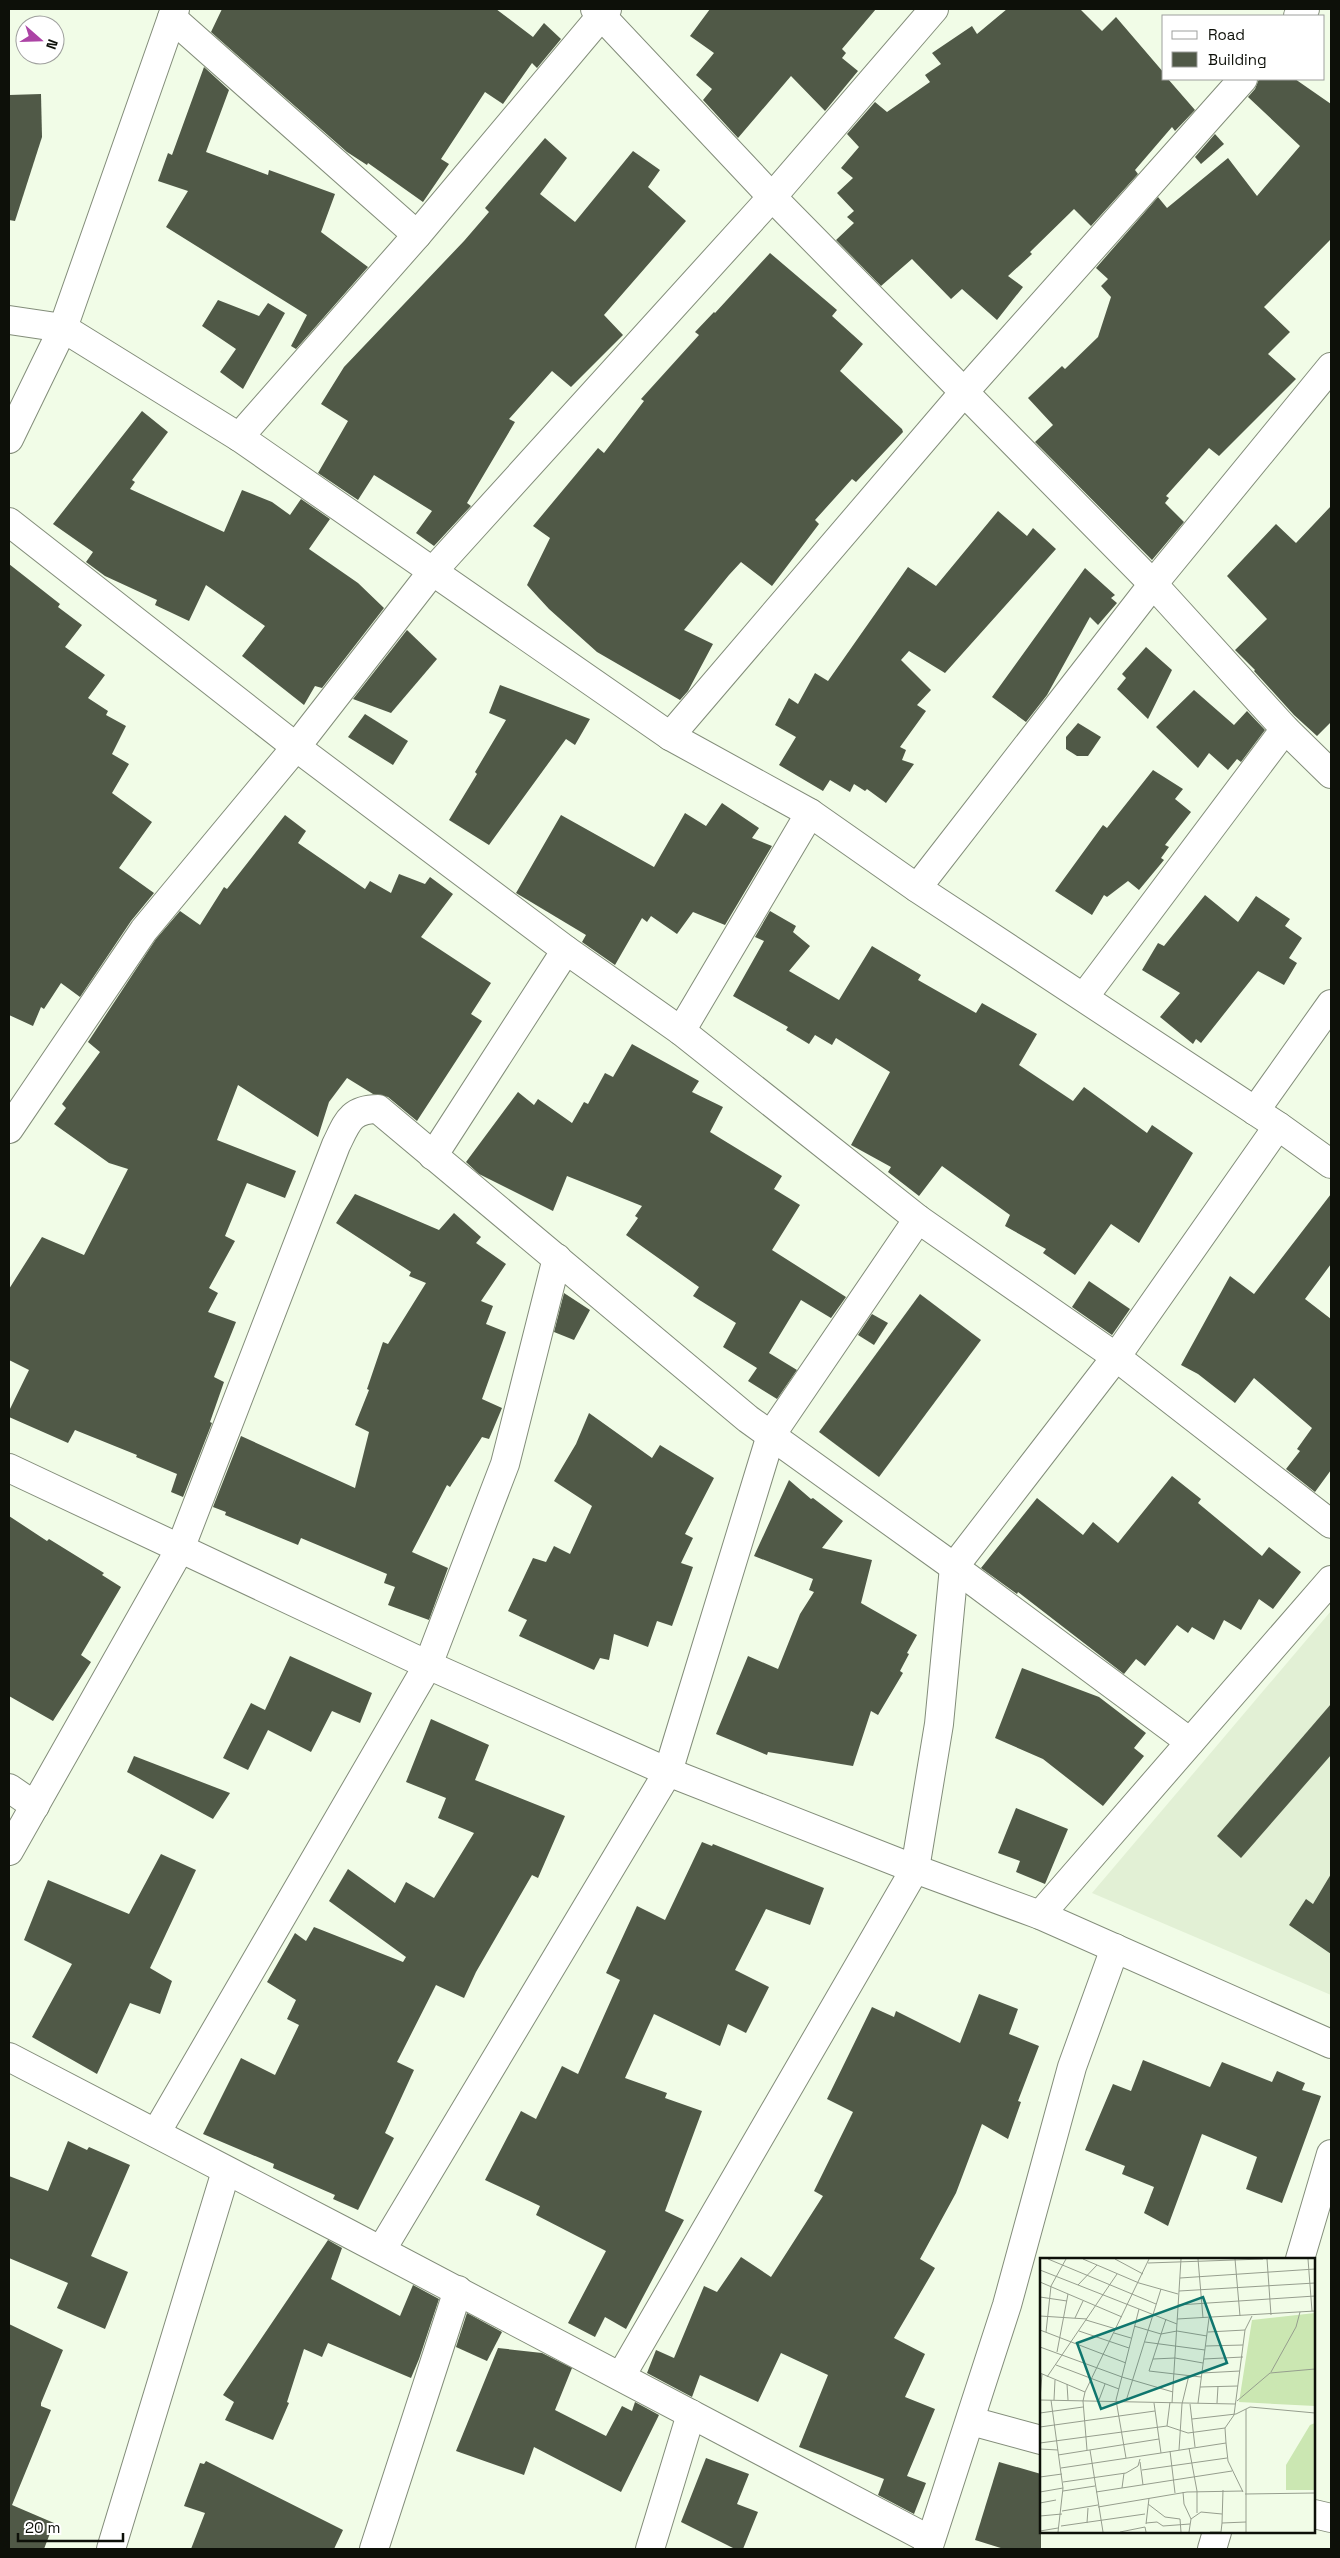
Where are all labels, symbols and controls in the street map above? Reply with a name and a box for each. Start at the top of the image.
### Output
north arrow [15,15,65,65]
legend [1162,15,1325,80]
text: Road [1208,25,1245,44]
text: N [42,37,62,52]
text: Building [1208,50,1267,69]
inset map [1040,2258,1315,2533]
scale bar [18,2510,122,2542]
text: 20 m [25,2518,60,2537]

